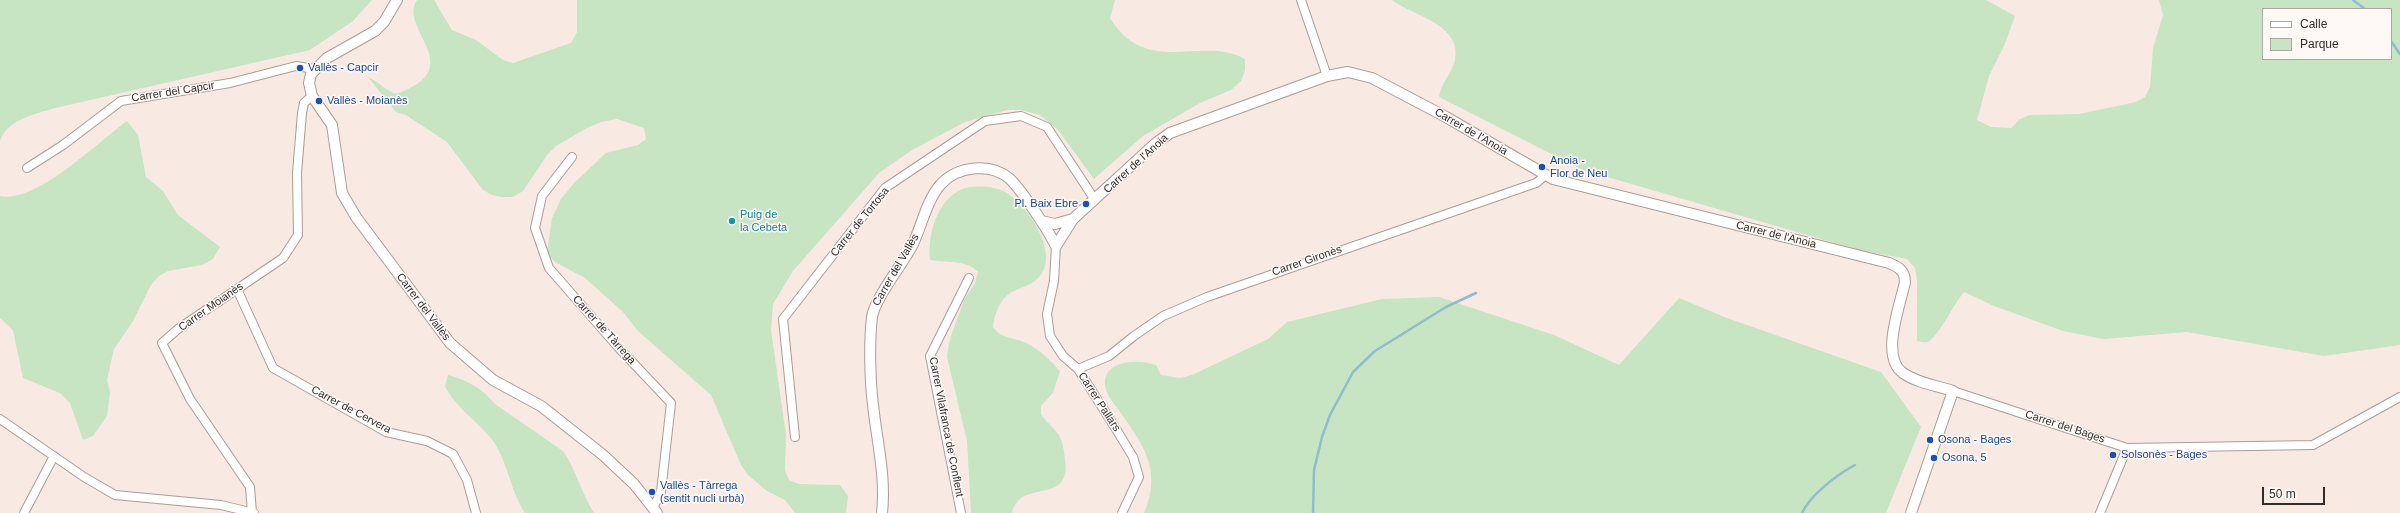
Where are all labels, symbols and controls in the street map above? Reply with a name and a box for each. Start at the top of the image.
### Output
legend [2262,8,2392,60]
text: Calle [2300,17,2327,31]
text: Parque [2300,37,2339,51]
place label: Vallès - Capcir [308,61,379,75]
marker: Vallès - Capcir [295,63,305,73]
street label: Carrer del Capcir [131,79,215,105]
place label: Vallès - Moianès [327,94,407,108]
marker: Vallès - Moianès [314,96,324,106]
street label: Carrer de l'Anoia [1432,106,1510,158]
street label: Carrer de l'Anoia [1101,132,1171,196]
place label: Anoia - Flor de Neu [1550,154,1607,180]
marker: Anoia - Flor de Neu [1537,162,1547,172]
street label: Carrer de Tortosa [828,185,892,259]
place label: Pl. Baix Ebre [1014,197,1078,211]
marker: Pl. Baix Ebre [1081,199,1091,209]
place label: Puig de la Cebeta [740,208,787,234]
marker: Puig de la Cebeta [727,216,737,226]
street label: Carrer de l'Anoia [1735,219,1817,251]
street label: Carrer del Vallès [870,232,922,308]
street label: Carrer Gironès [1270,243,1344,279]
street label: Carrer del Vallès [393,271,453,343]
street label: Carrer Moianès [176,280,246,334]
street label: Carrer de Tàrrega [570,293,638,367]
street label: Carrer Vilafranca de Conflent [926,356,966,498]
street label: Carrer Pallars [1075,370,1123,434]
street label: Carrer de Cervera [309,383,393,437]
street label: Carrer del Bages [2023,408,2107,446]
place label: Osona - Bages [1938,433,2011,447]
marker: Osona - Bages [1925,435,1935,445]
place label: Solsonès - Bages [2121,448,2207,462]
marker: Solsonès - Bages [2108,450,2118,460]
place label: Osona, 5 [1942,451,1987,465]
marker: Osona, 5 [1929,453,1939,463]
place label: Vallès - Tàrrega (sentit nucli urbà) [660,479,744,505]
scale bar [2264,479,2327,505]
marker: Vallès - Tàrrega (sentit nucli urbà) [647,487,657,497]
text: 50 m [2269,487,2296,501]

